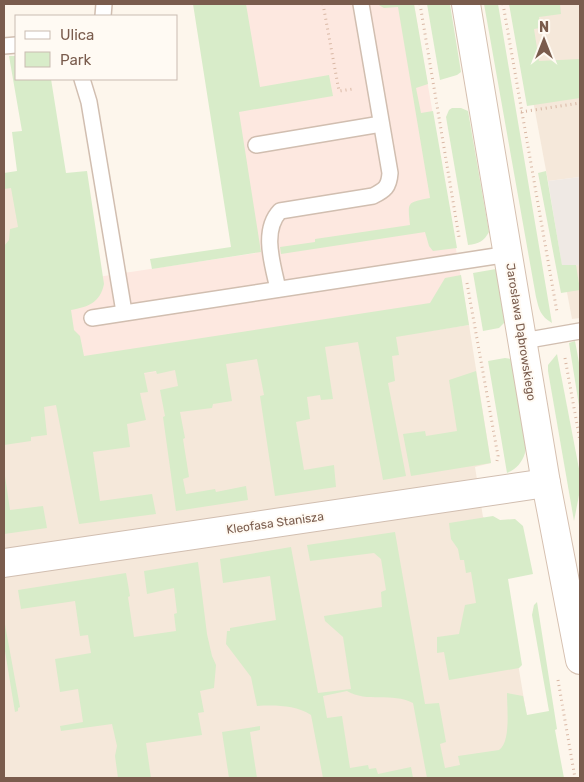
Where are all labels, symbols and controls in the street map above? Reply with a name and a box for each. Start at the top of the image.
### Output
legend [15,15,178,80]
north arrow [519,15,569,65]
text: N [539,19,549,36]
text: Ulica [60,26,94,44]
text: Park [60,51,91,69]
street label: Jarosława Dąbrowskiego [503,262,539,402]
street label: Kleofasa Stanisza [225,509,325,537]

